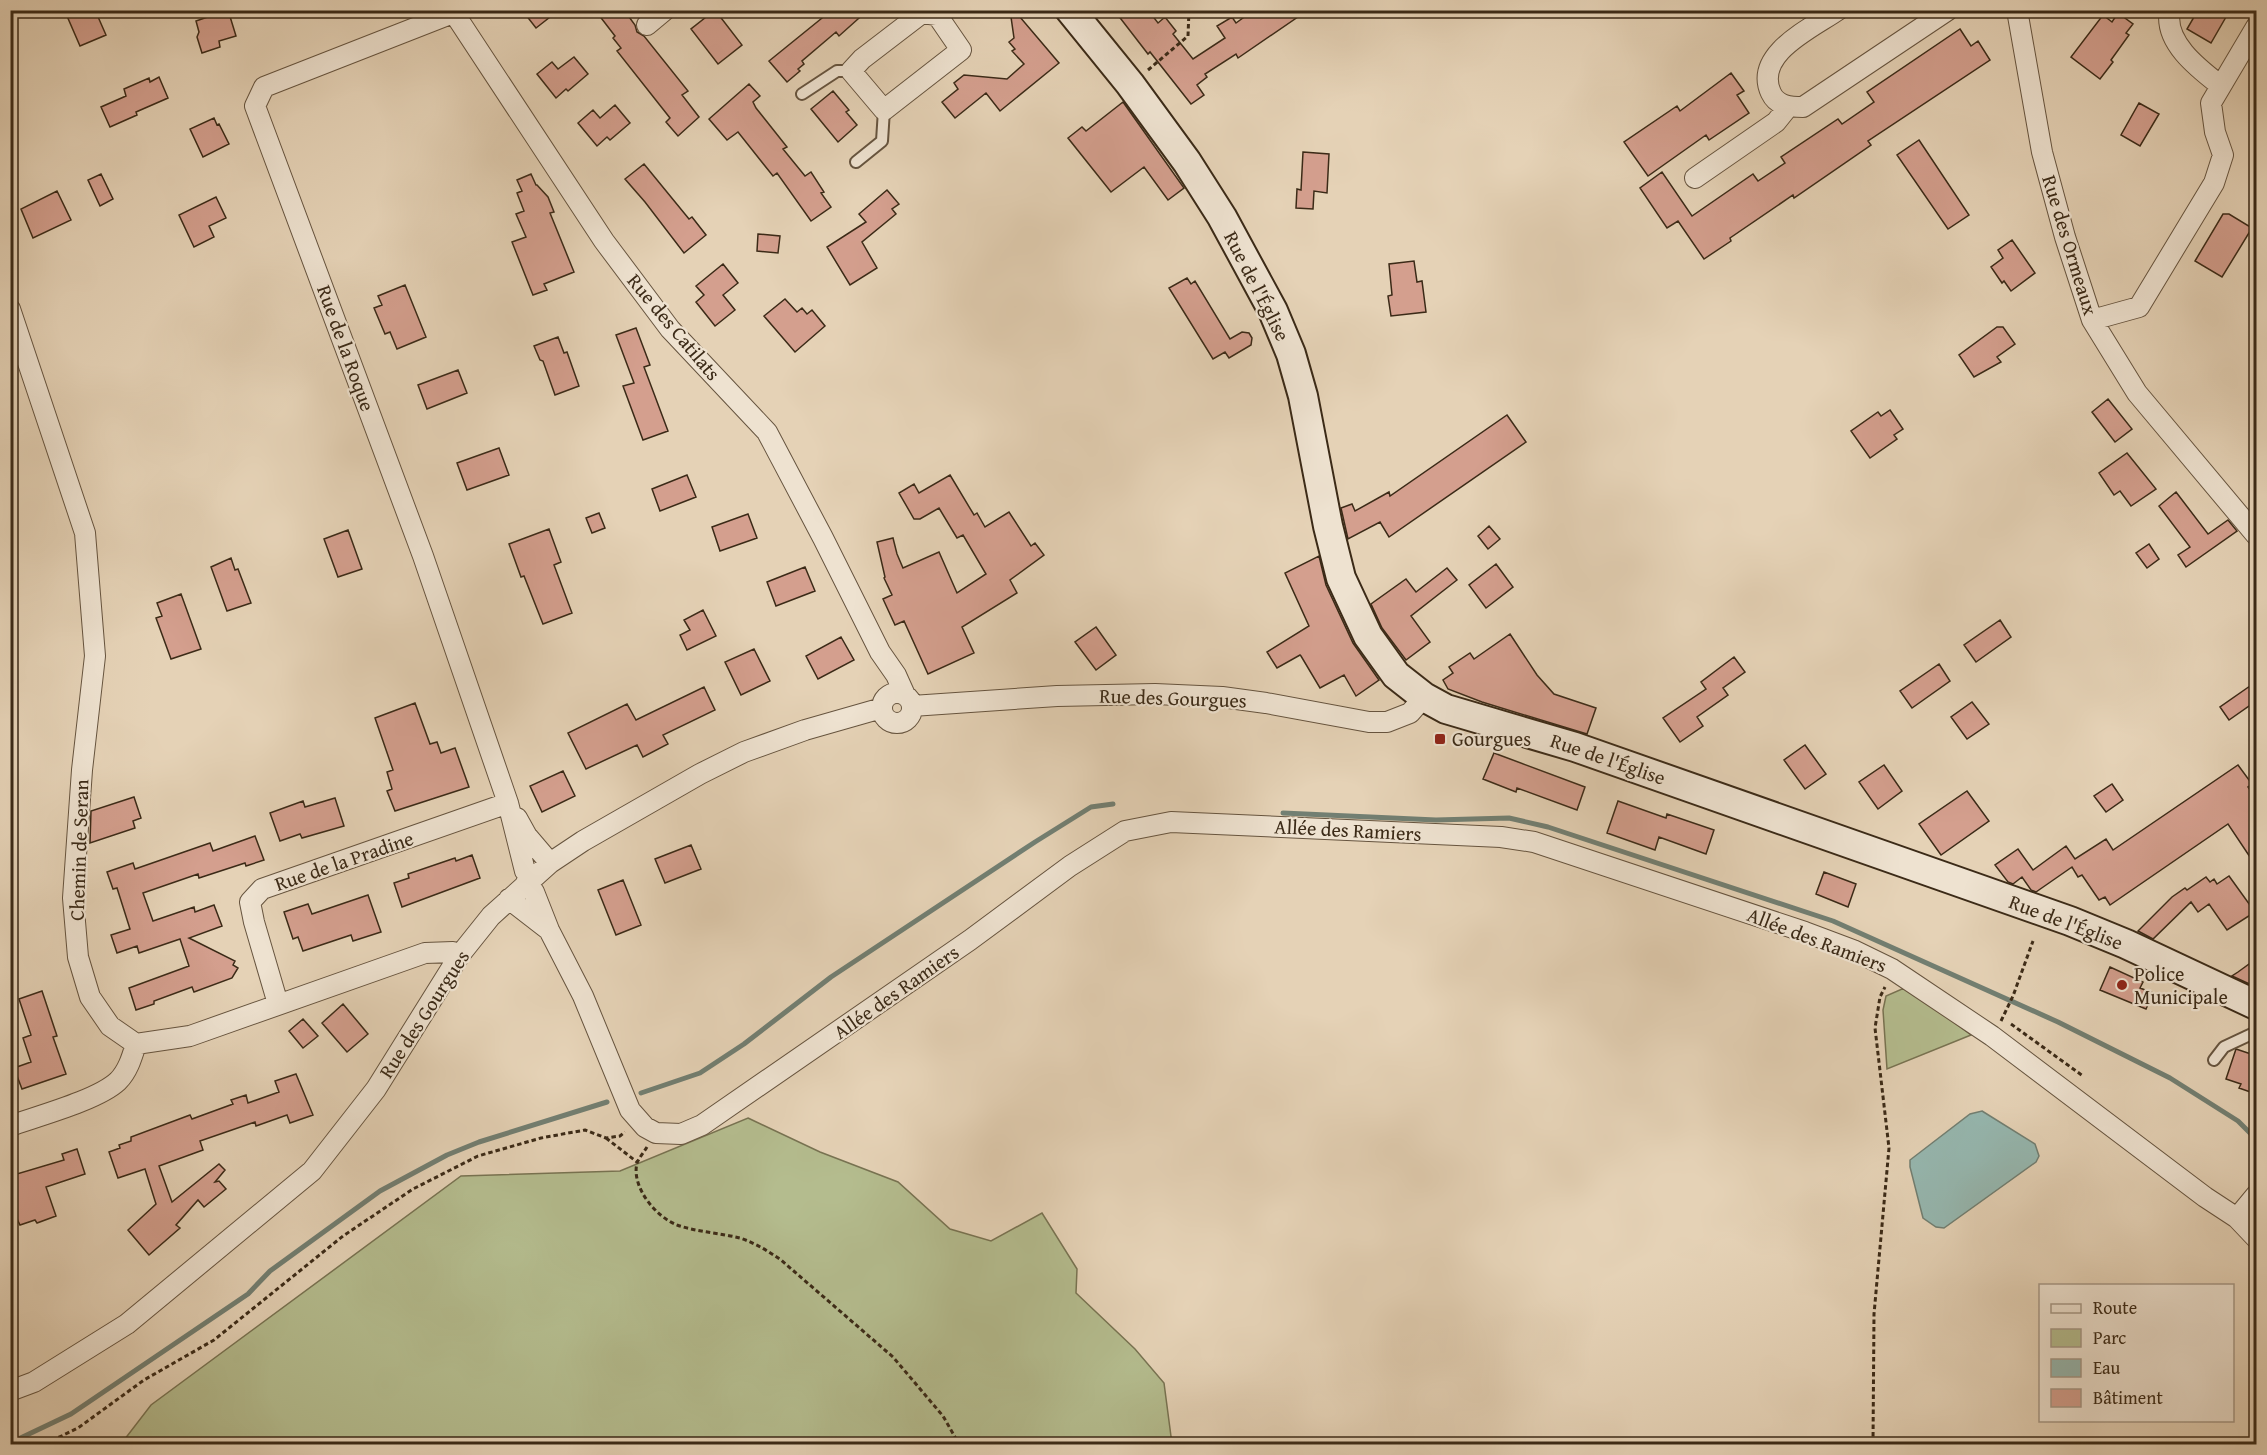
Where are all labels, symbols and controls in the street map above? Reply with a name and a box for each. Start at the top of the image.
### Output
street label: Rue des Ormeaux [2035,171,2106,319]
street label: Rue de l'Église [1217,226,1298,346]
street label: Rue des Catilats [621,267,728,386]
street label: Rue de la Roque [310,281,383,415]
street label: Rue des Gourgues [1099,680,1247,715]
place label: Gourgues [1452,724,1531,753]
street label: Rue de l'Église [1547,725,1670,792]
marker: Gourgues [1433,732,1447,746]
street label: Chemin de Seran [62,779,95,921]
street label: Allée des Ramiers [1274,811,1422,848]
street label: Rue de la Pradine [270,823,417,898]
street label: Rue de l'Église [2005,886,2127,957]
street label: Allée des Ramiers [1743,900,1891,980]
street label: Allée des Ramiers [827,937,964,1046]
street label: Rue des Gourgues [371,944,476,1084]
place label: Police Municipale [2134,959,2228,1011]
marker: Police Municipale [2115,978,2129,992]
legend [2039,1284,2234,1422]
text: Route [2093,1294,2137,1321]
text: Parc [2093,1324,2126,1351]
text: Eau [2093,1354,2121,1381]
text: Bâtiment [2093,1384,2163,1411]

